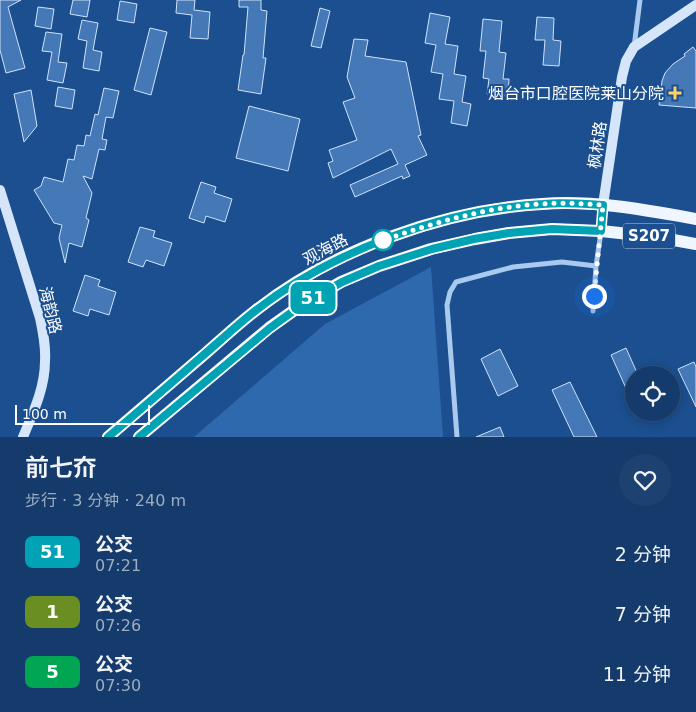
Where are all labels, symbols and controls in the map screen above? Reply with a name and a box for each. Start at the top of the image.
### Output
place label: 烟台市口腔医院莱山分院 [488,84,664,103]
marker: 烟台市口腔医院莱山分院 [668,86,682,100]
street label: 枫林路 [585,120,610,170]
road number: S207 [623,224,675,248]
unlabelled marker [372,229,394,251]
street label: 观海路 [300,230,351,269]
line badge: 51 [290,282,336,314]
your location [582,284,607,309]
street label: 海韵路 [35,285,66,336]
text: 51 [300,287,326,308]
map controls [625,366,680,421]
button: locate [625,366,680,421]
scale bar [15,402,150,425]
text: 100 m [22,406,67,422]
text: 前七夼 [25,454,97,482]
button: heart [619,454,671,506]
text: 步行 · 3 分钟 · 240 m [25,491,186,510]
text: 公交 [95,533,133,555]
text: 51 [40,541,65,562]
text: 2 分钟 [615,543,671,565]
text: 07:21 [95,556,141,575]
text: 公交 [95,593,133,615]
text: 1 [46,601,59,622]
text: 7 分钟 [615,603,671,625]
text: 07:26 [95,616,141,635]
text: 公交 [95,653,133,675]
text: 5 [46,661,59,682]
text: 11 分钟 [603,663,671,685]
text: 07:30 [95,676,141,695]

